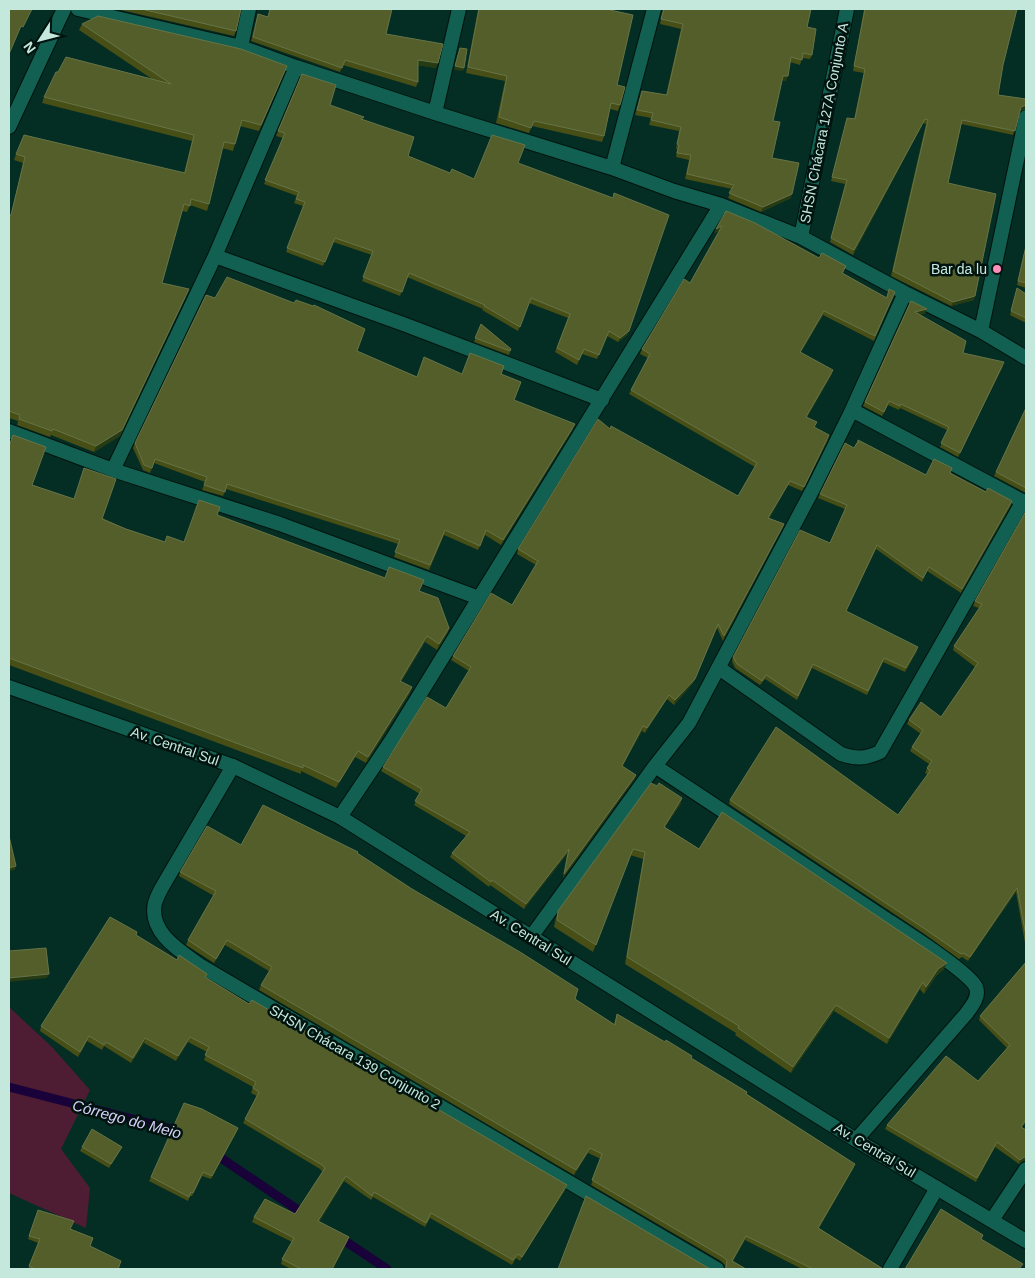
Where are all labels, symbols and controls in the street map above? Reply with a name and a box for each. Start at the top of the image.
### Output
north arrow [15,15,65,65]
street label: SHSN Chácara 127A Conjunto A [797,21,851,225]
text: N [20,39,39,56]
place label: Bar da lu [931,261,987,277]
marker: Bar da lu [991,263,1003,275]
street label: Av. Central Sul [129,723,221,769]
street label: Av. Central Sul [488,906,574,968]
street label: SHSN Chácara 139 Conjunto 2 [267,1001,443,1113]
water label: Córrego do Meio [71,1096,183,1142]
street label: Av. Central Sul [831,1119,919,1181]

